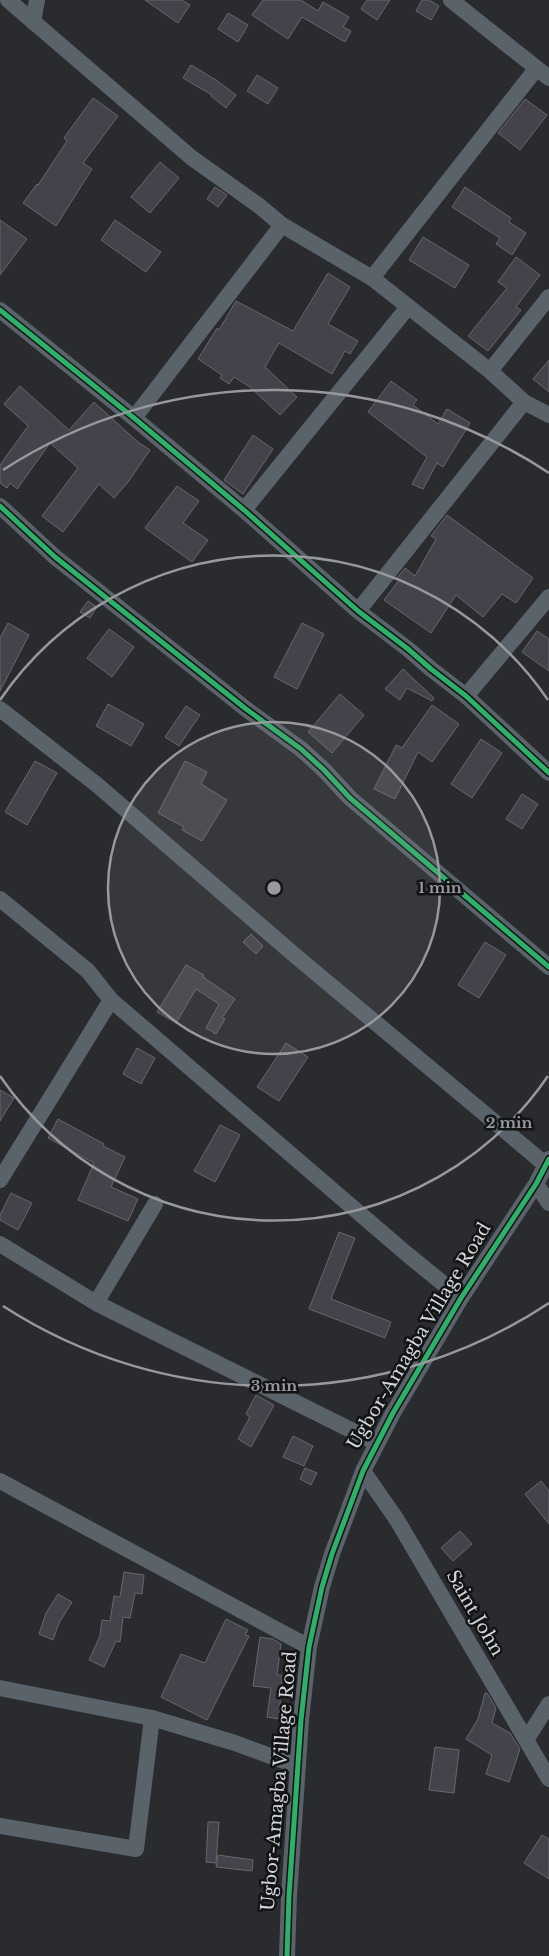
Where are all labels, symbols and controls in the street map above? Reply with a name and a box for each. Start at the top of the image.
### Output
text: 1 min [418,878,462,897]
centre of rings [265,879,283,897]
text: 2 min [486,1113,532,1132]
street label: Ugbor-Amagba Village Road [342,1218,496,1454]
text: 3 min [251,1376,297,1395]
street label: Saint John [442,1566,508,1660]
street label: Ugbor-Amagba Village Road [257,1650,301,1912]

